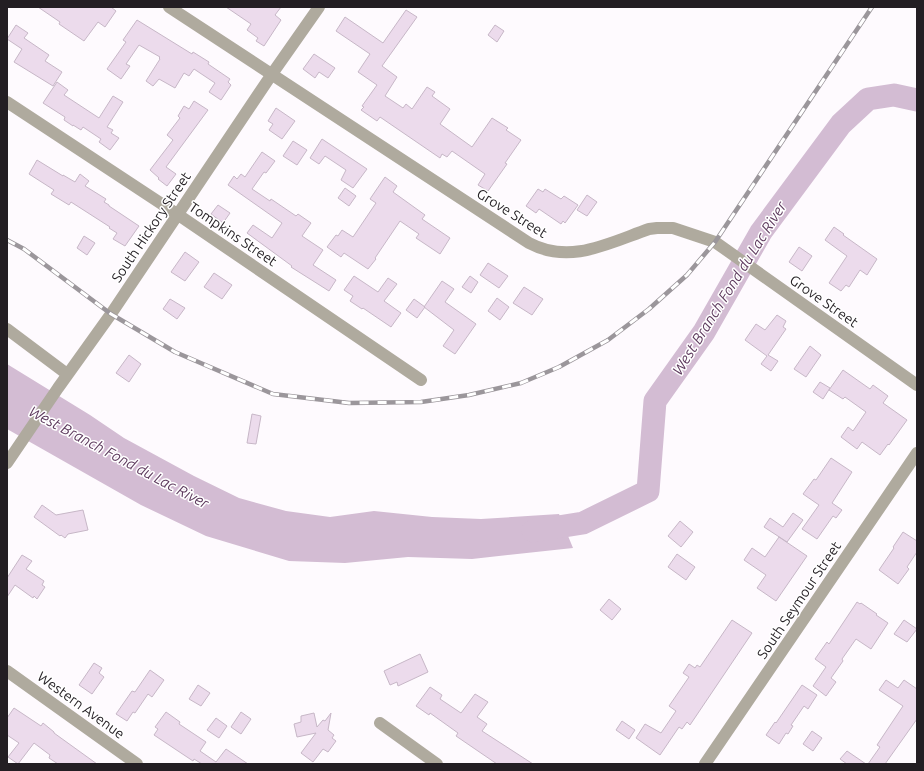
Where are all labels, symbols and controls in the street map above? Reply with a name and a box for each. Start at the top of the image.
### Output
street label: South Hickory Street [108,168,194,285]
street label: Grove Street [474,185,550,241]
water label: West Branch Fond du Lac River [669,197,790,378]
street label: Tompkins Street [186,199,280,270]
street label: Grove Street [787,272,862,331]
water label: West Branch Fond du Lac River [26,402,213,512]
street label: South Seymour Street [754,538,844,662]
street label: Western Avenue [34,668,128,742]

